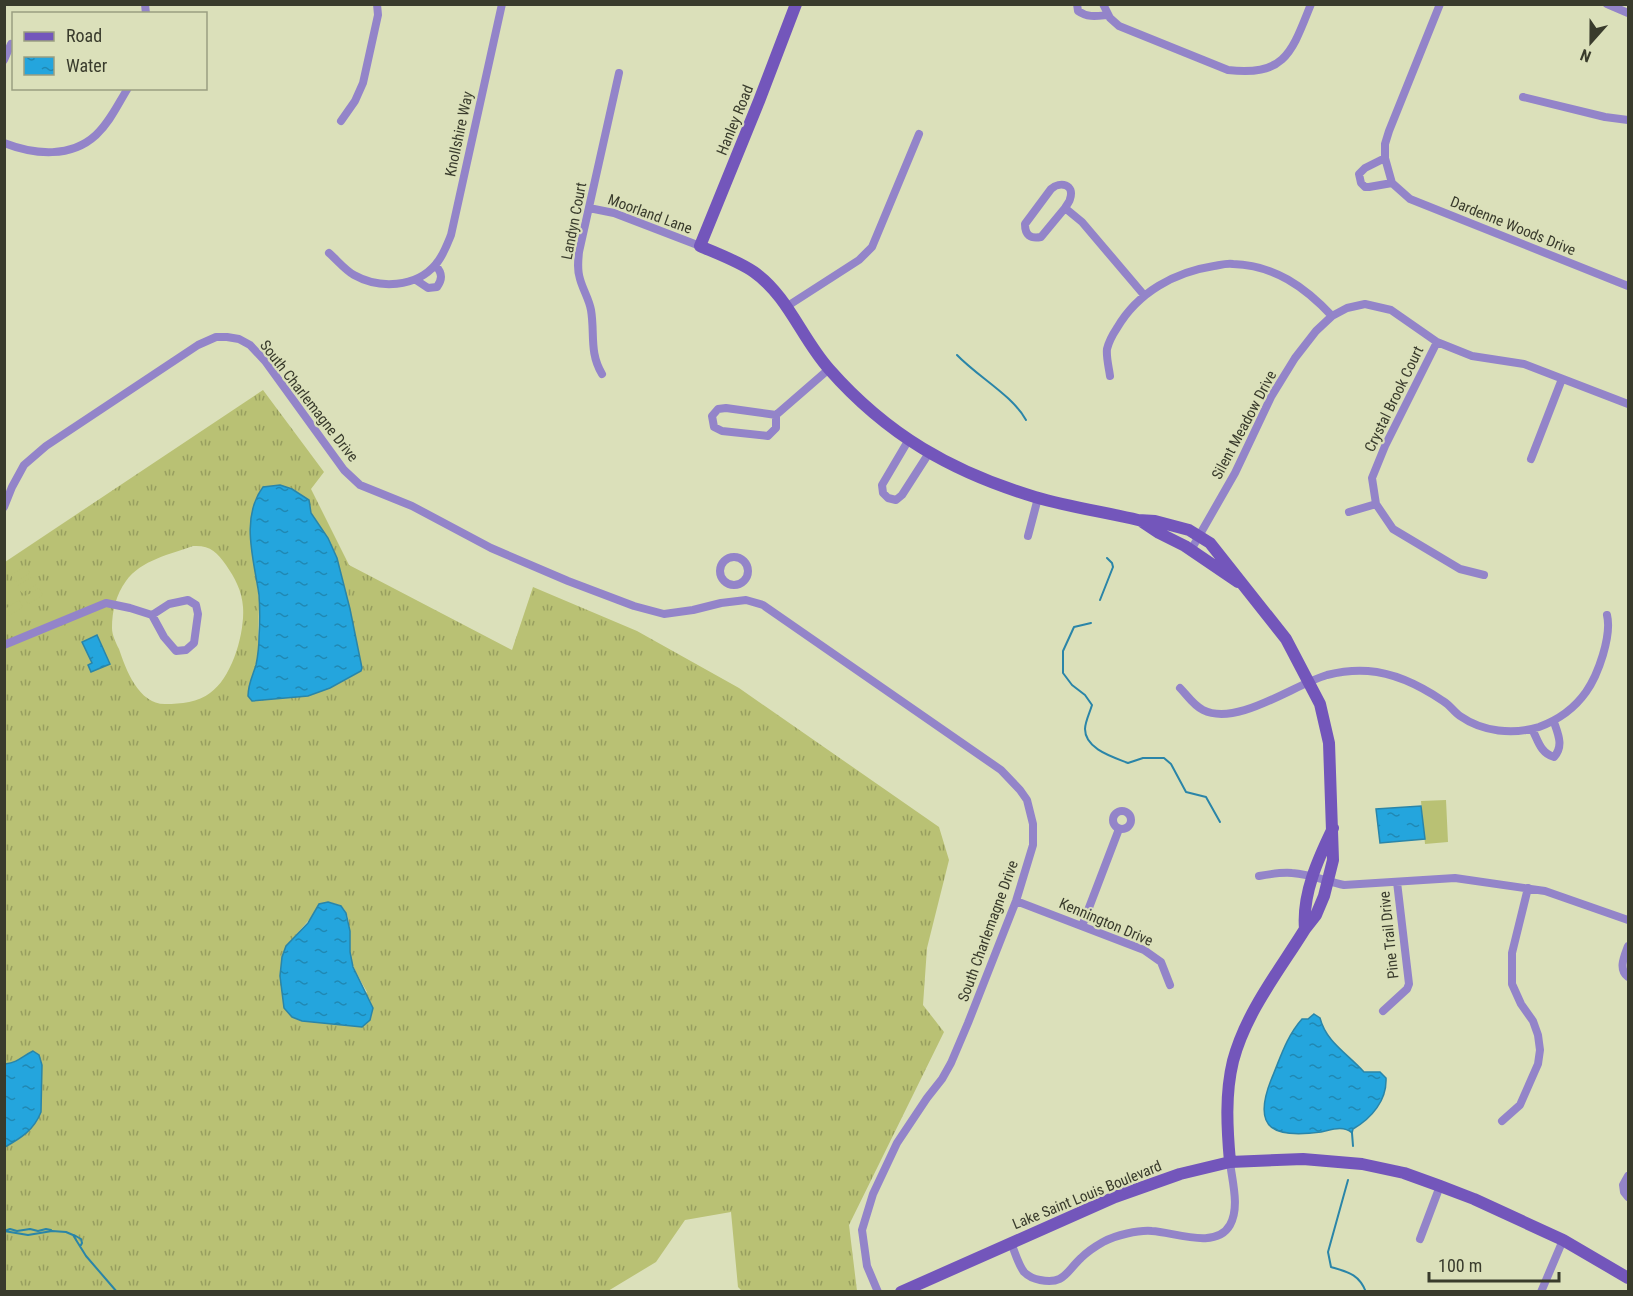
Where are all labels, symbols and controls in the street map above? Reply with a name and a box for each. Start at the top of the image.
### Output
legend [12,12,207,90]
north arrow [1561,12,1621,72]
text: Road [66,25,102,46]
text: N [1578,45,1594,66]
text: Water [66,55,108,76]
street label: Hanley Road [713,82,757,158]
street label: Knollshire Way [441,90,477,178]
street label: Landyn Court [558,181,590,261]
street label: Moorland Lane [605,190,695,238]
street label: Dardenne Woods Drive [1448,193,1578,259]
street label: South Charlemagne Drive [256,337,362,465]
street label: Crystal Brook Court [1361,343,1427,455]
street label: Silent Meadow Drive [1208,368,1280,482]
street label: South Charlemagne Drive [954,858,1022,1004]
street label: Pine Trail Drive [1375,890,1403,980]
street label: Kennington Drive [1056,894,1156,950]
street label: Lake Saint Louis Boulevard [1010,1157,1164,1233]
scale bar [1429,1245,1560,1283]
text: 100 m [1438,1255,1482,1276]

